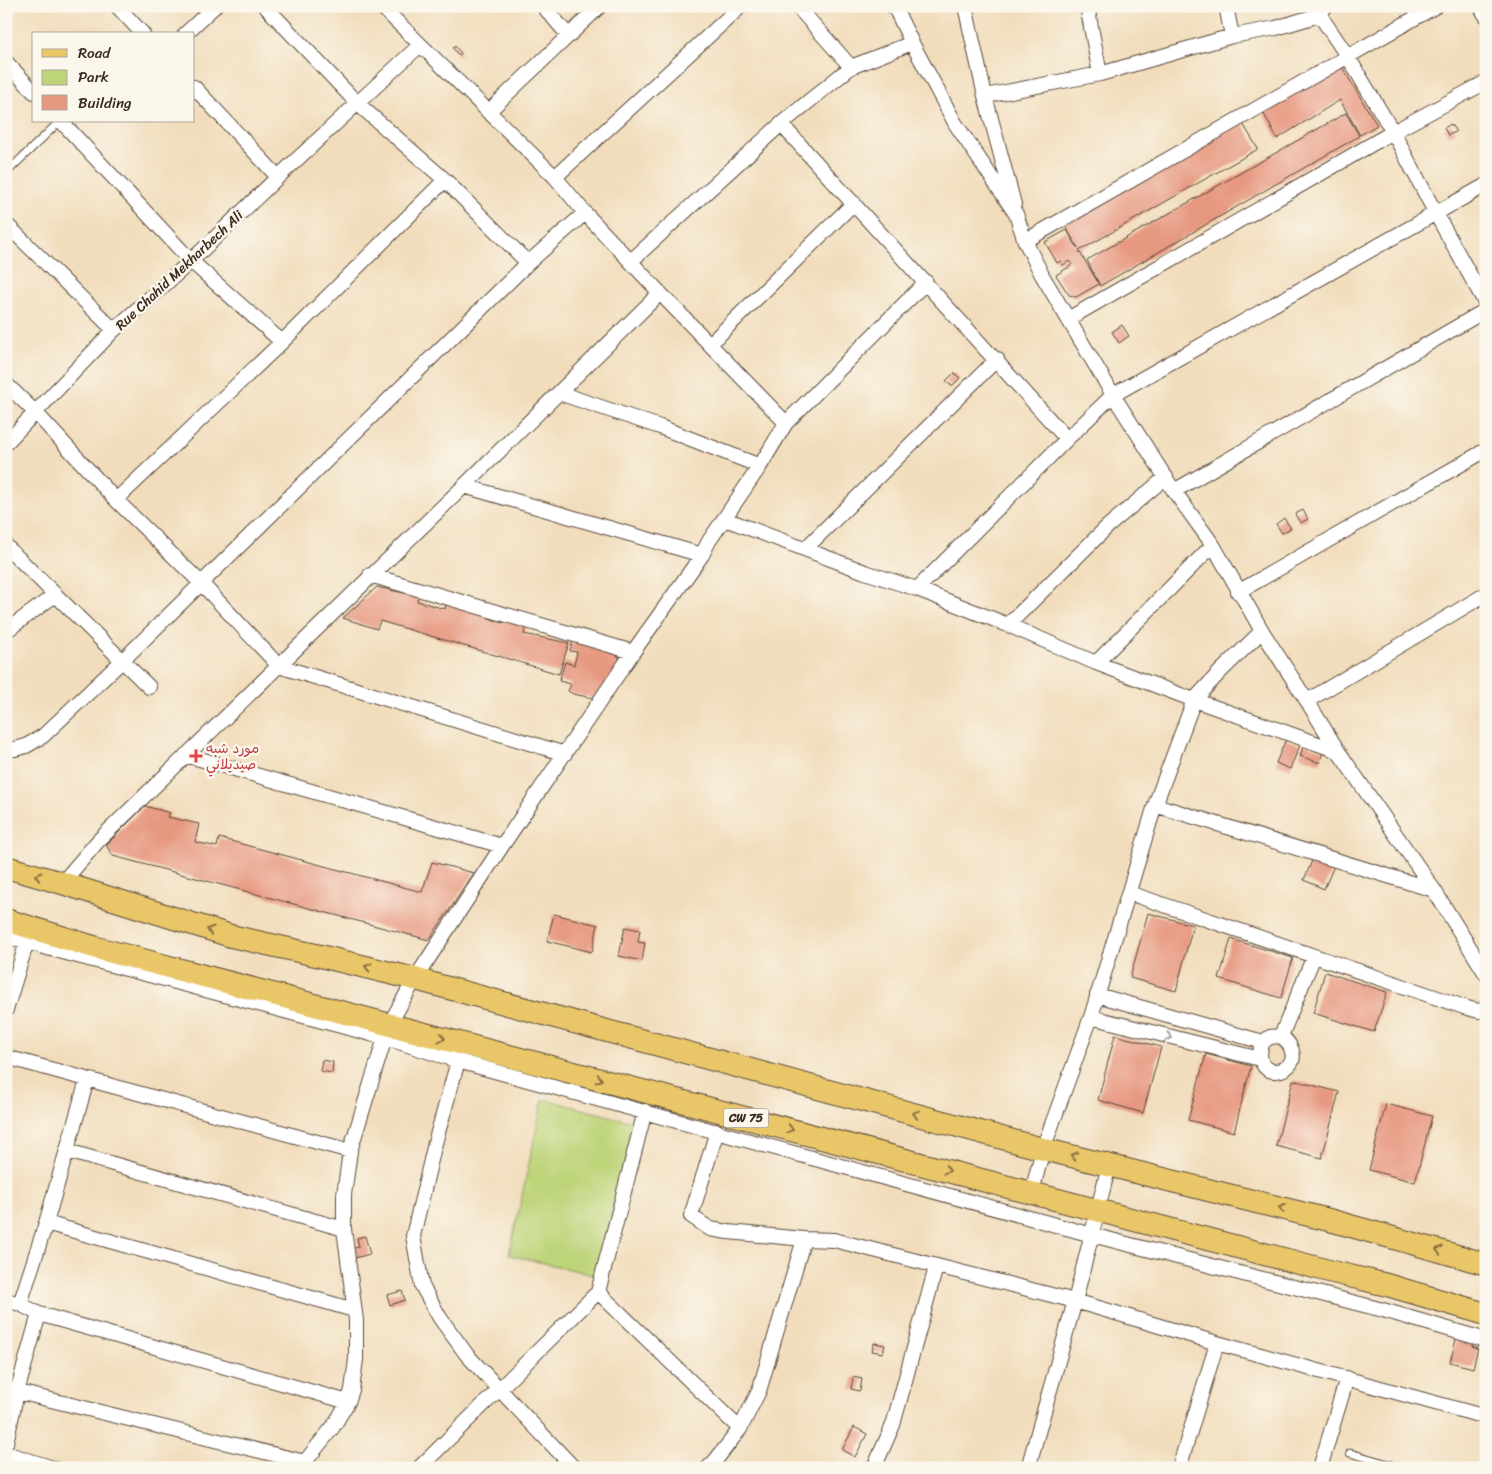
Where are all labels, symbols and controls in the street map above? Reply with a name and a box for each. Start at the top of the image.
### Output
legend [32,32,195,122]
text: Road [78,40,111,66]
text: Park [78,64,109,90]
text: Building [78,90,132,116]
street label: Rue Chahid Mekharbech Ali [109,203,250,337]
place label: مورد شبه صيديلاني [206,736,259,777]
marker: مورد شبه صيديلاني [190,750,202,762]
one-way arrow [34,872,43,882]
one-way arrow [206,925,214,935]
one-way arrow [364,963,372,973]
one-way arrow [1165,1031,1173,1041]
one-way arrow [437,1032,446,1043]
one-way arrow [594,1073,603,1084]
road number: CW 75 [724,1108,768,1128]
one-way arrow [913,1110,921,1120]
one-way arrow [785,1123,794,1134]
one-way arrow [1069,1151,1078,1162]
one-way arrow [943,1164,952,1175]
one-way arrow [1278,1203,1287,1214]
one-way arrow [1435,1246,1444,1256]

